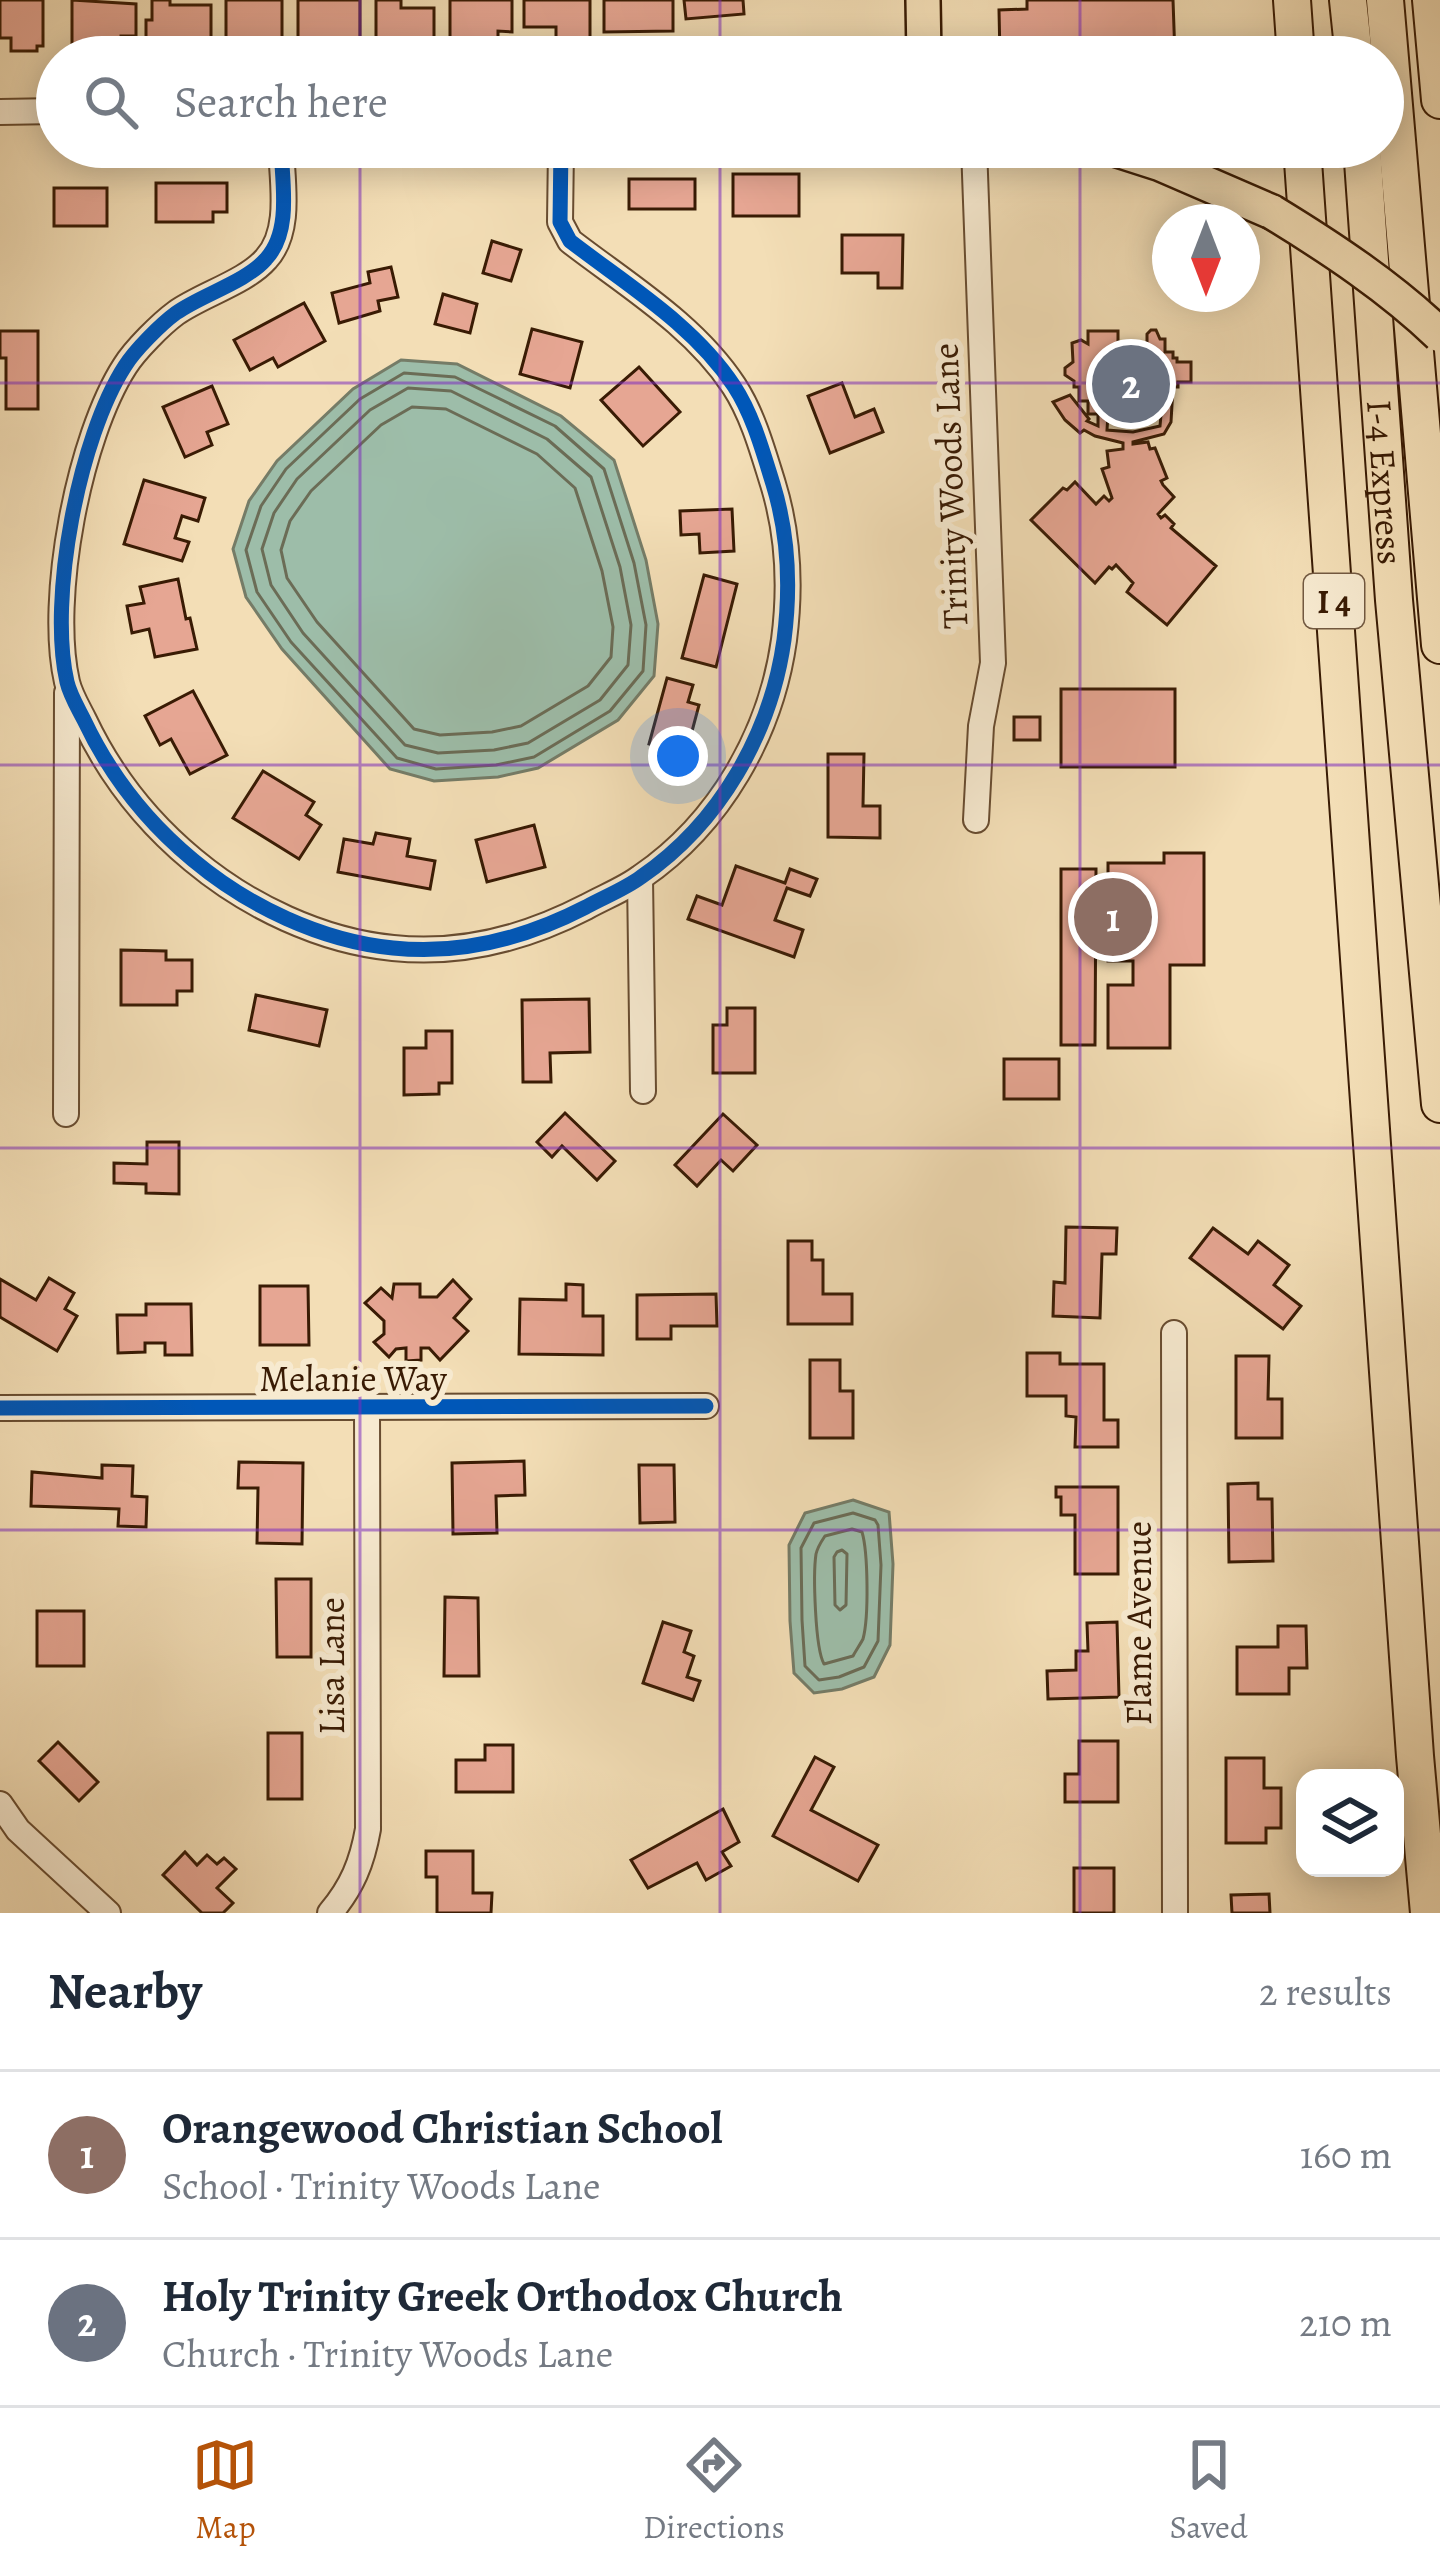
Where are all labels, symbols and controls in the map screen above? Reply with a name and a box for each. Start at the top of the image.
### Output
search box [36,36,1404,168]
icon: search [78,69,144,135]
text: Search here [174,71,388,133]
north arrow [1152,204,1260,312]
pin: 2 [1092,339,1170,429]
street label: Trinity Woods Lane [921,342,979,630]
street label: I-4 Express [1355,398,1416,566]
road number: I 4 [1304,574,1364,628]
your location [648,726,708,786]
pin: 1 [1074,872,1152,962]
street label: Melanie Way [259,1354,448,1403]
street label: Flame Avenue [1114,1521,1163,1725]
street label: Lisa Lane [307,1597,356,1735]
map controls [1296,1769,1404,1877]
button: layers [1296,1769,1404,1877]
text: Nearby [48,1956,202,2026]
text: 2 results [1259,1965,1392,2018]
text: Orangewood Christian School [162,2097,723,2159]
text: 1 [80,2128,94,2181]
text: 160 m [1300,2128,1392,2181]
text: School · Trinity Woods Lane [162,2159,601,2212]
text: Holy Trinity Greek Orthodox Church [162,2265,843,2327]
text: 2 [78,2296,96,2349]
text: 210 m [1299,2296,1392,2349]
text: Church · Trinity Woods Lane [162,2327,613,2380]
tab: Map [192,2432,258,2549]
tab: Directions [643,2432,785,2549]
tab: Saved [1169,2432,1248,2549]

